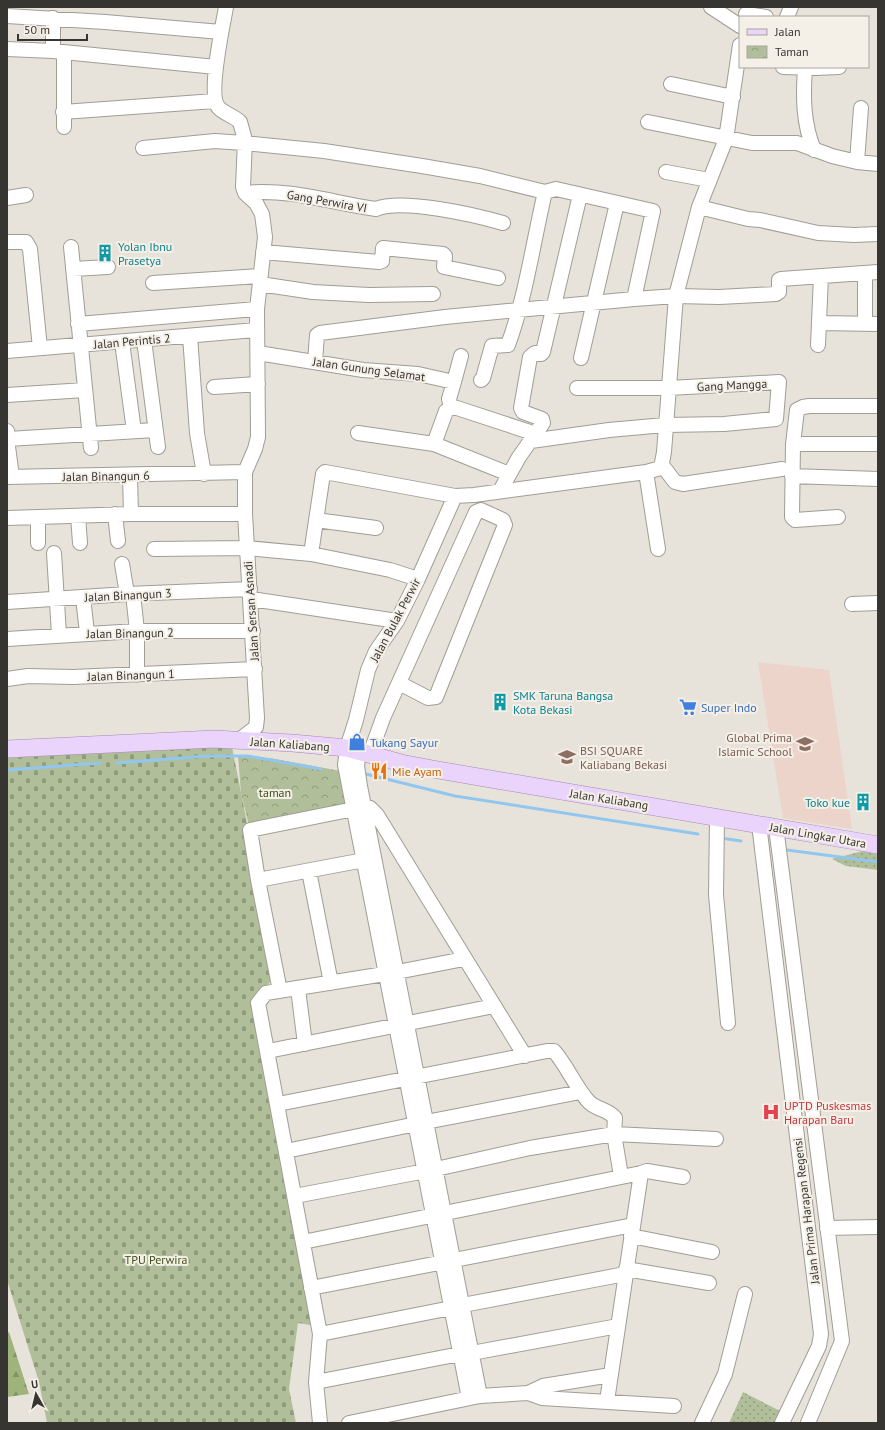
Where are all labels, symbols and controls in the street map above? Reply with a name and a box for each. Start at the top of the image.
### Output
scale bar [18,16,87,42]
legend [739,16,869,68]
text: 50 m [24,22,50,37]
text: Jalan [774,24,800,39]
text: Taman [775,44,809,59]
street label: Gang Perwira VI [286,187,368,215]
place label: Yolan Ibnu Prasetya [118,239,172,268]
building icon: Yolan Ibnu Prasetya [95,243,115,263]
street label: Jalan Perintis 2 [92,330,171,352]
street label: Jalan Gunung Selamat [311,354,426,384]
street label: Gang Mangga [696,376,768,394]
street label: Jalan Binangun 6 [61,468,150,484]
street label: Jalan Sersan Asnadi [240,561,262,662]
street label: Jalan Bulak Perwir [366,576,423,665]
street label: Jalan Binangun 3 [83,585,172,605]
street label: Jalan Binangun 2 [85,625,174,641]
street label: Jalan Binangun 1 [86,666,175,684]
place label: SMK Taruna Bangsa Kota Bekasi [513,688,613,717]
building icon: SMK Taruna Bangsa Kota Bekasi [490,692,510,712]
supermarket icon: Super Indo [678,697,698,717]
place label: Super Indo [701,700,757,715]
place label: Global Prima Islamic School [718,730,792,759]
shop icon: Tukang Sayur [347,732,367,752]
street label: Jalan Kaliabang [249,734,330,754]
school or university icon: Global Prima Islamic School [795,734,815,754]
place label: Tukang Sayur [370,735,438,750]
place label: BSI SQUARE Kaliabang Bekasi [580,743,667,772]
school or university icon: BSI SQUARE Kaliabang Bekasi [557,747,577,767]
restaurant icon: Mie Ayam [369,761,389,781]
place label: Mie Ayam [392,764,442,779]
park label: taman [259,785,291,800]
street label: Jalan Kaliabang [567,785,650,813]
building icon: Toko kue [853,792,873,812]
place label: Toko kue [805,795,850,810]
street label: Jalan Lingkar Utara [767,819,868,851]
place label: UPTD Puskesmas Harapan Baru [784,1098,871,1127]
hospital icon: UPTD Puskesmas Harapan Baru [761,1102,781,1122]
street label: Jalan Prima Harapan Regensi [790,1137,823,1286]
park label: TPU Perwira [125,1252,188,1267]
north arrow [16,1374,56,1414]
text: U [30,1377,39,1392]

